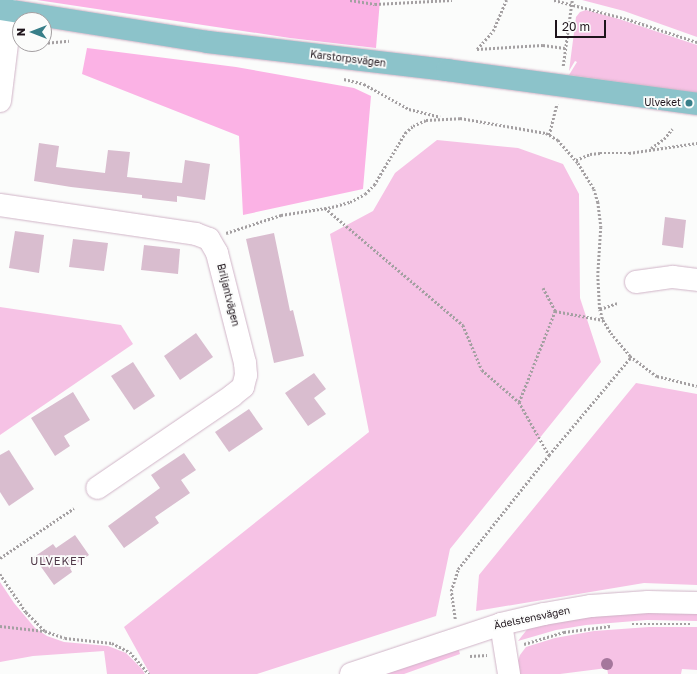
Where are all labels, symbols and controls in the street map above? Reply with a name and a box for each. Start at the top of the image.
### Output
north arrow [12,12,52,52]
scale bar [557,12,608,38]
text: 20 m [562,19,590,34]
text: N [14,28,27,36]
street label: Karstorpsvägen [309,48,387,70]
place label: Ulveket [644,97,681,109]
marker: Ulveket [684,98,694,108]
street label: Briljantvägen [214,262,242,328]
district label: ULVEKET [30,554,86,568]
street label: Ädelstensvägen [493,604,571,632]

